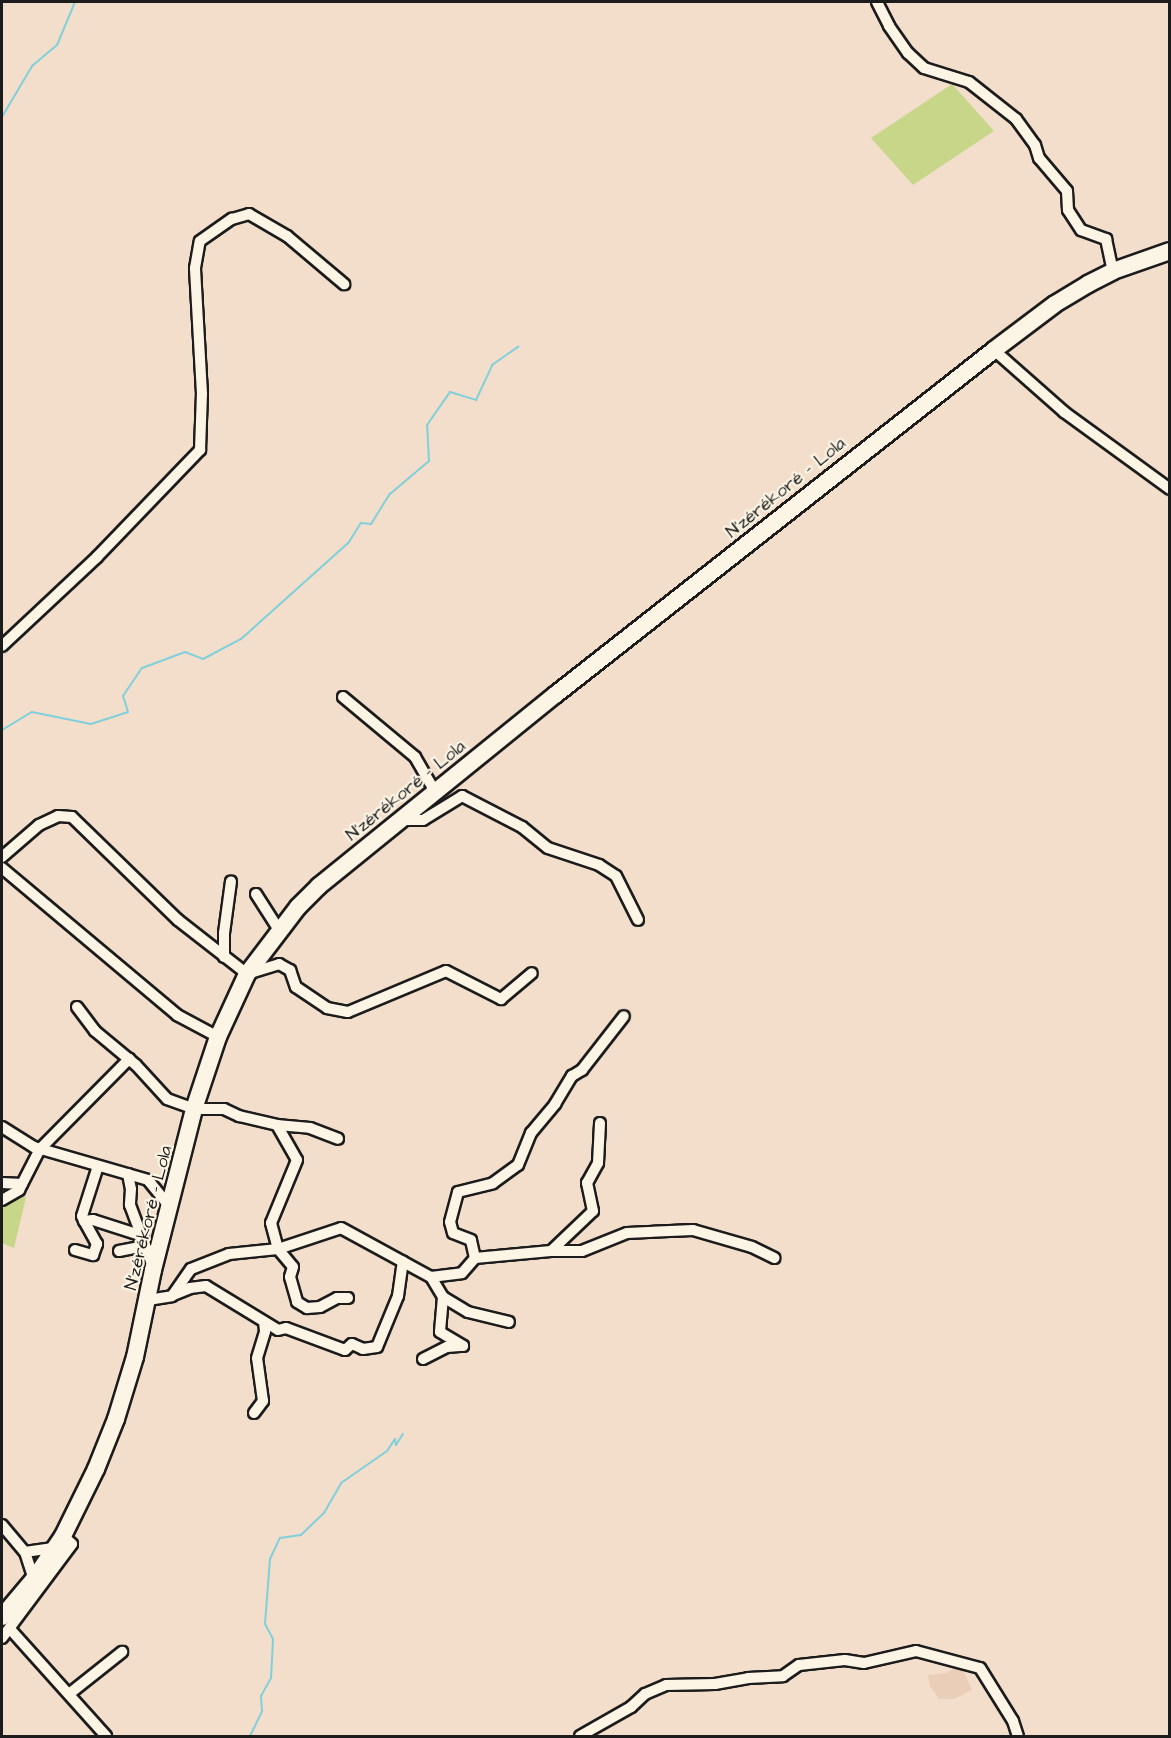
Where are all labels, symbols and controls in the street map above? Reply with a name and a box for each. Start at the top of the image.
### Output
street label: N'zérékoré - Lola [722,433,850,543]
street label: N'zérékoré - Lola [342,736,470,846]
street label: N'zérékoré - Lola [121,1144,177,1292]

